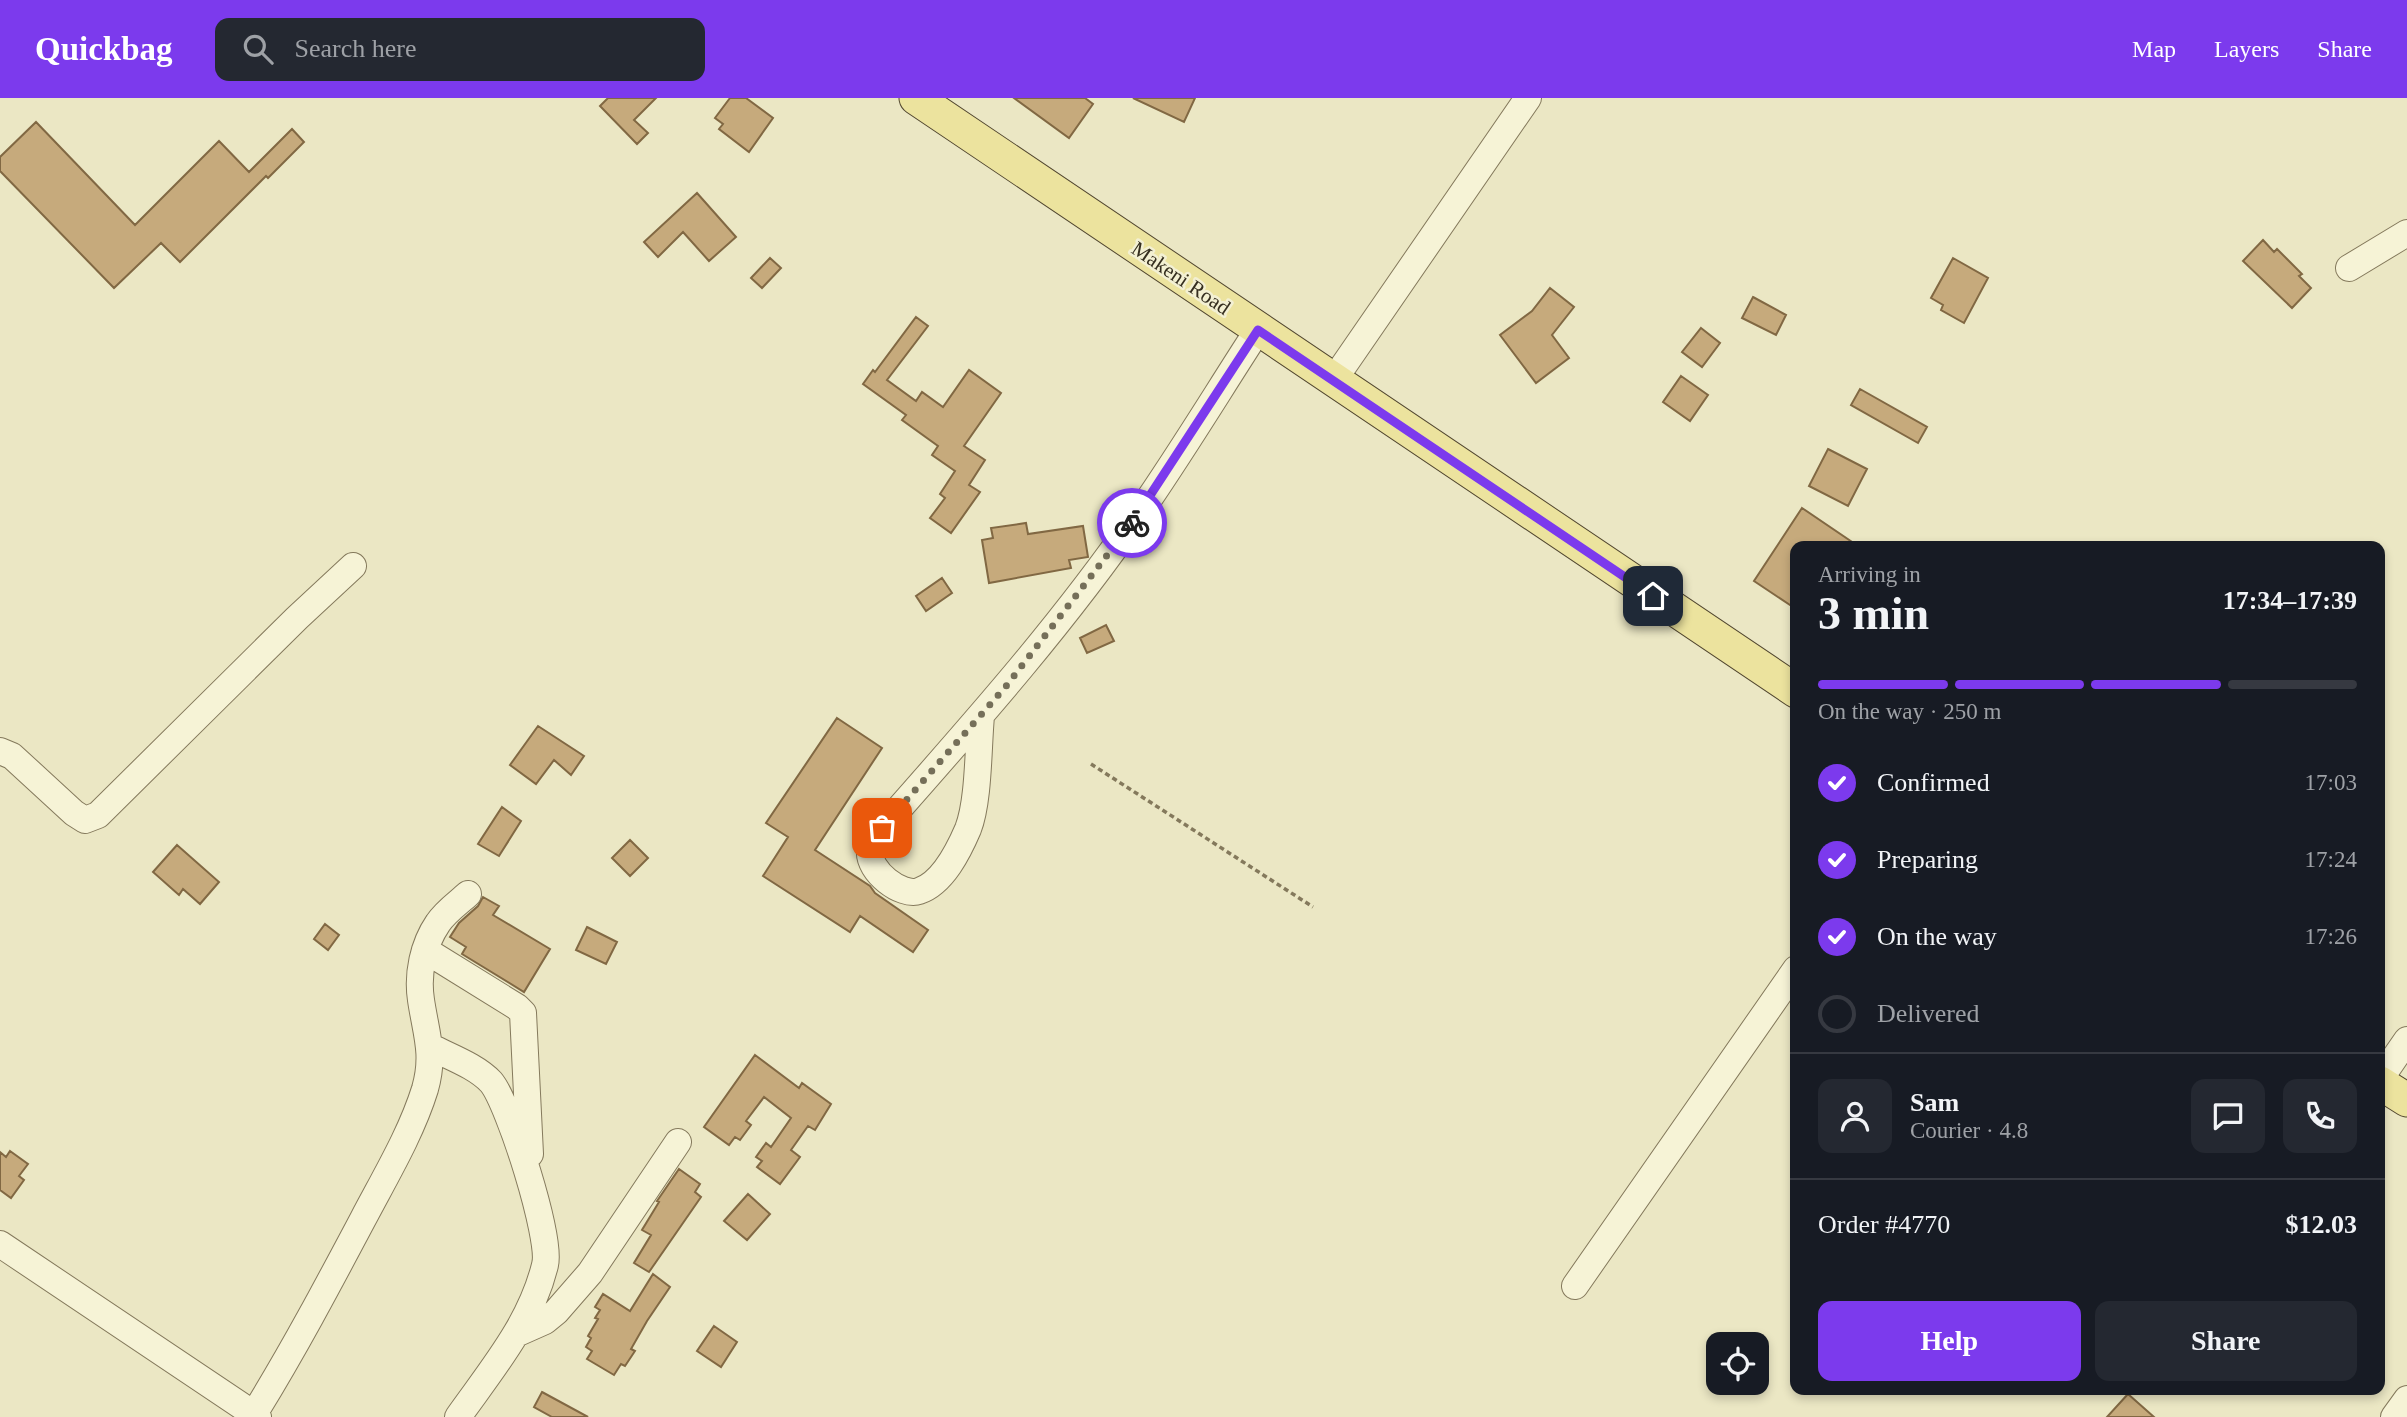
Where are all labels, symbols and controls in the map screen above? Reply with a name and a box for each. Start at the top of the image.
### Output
search box [215,18,705,81]
icon: search [239,30,277,68]
text: Quickbag [35,31,173,67]
text: Search here [295,34,417,63]
text: Map [2132,36,2176,62]
text: Layers [2214,36,2279,62]
text: Share [2317,36,2372,62]
street label: Makeni Road [1127,236,1235,320]
courier [1097,488,1167,558]
icon: bike [1113,504,1151,542]
text: Arriving in [1818,562,1921,587]
pin [1623,566,1683,626]
icon: home [1634,577,1672,615]
text: 17:34–17:39 [2223,586,2357,615]
text: 3 min [1818,588,1929,639]
text: On the way · 250 m [1818,699,2001,724]
icon: check [1818,764,1856,802]
text: Confirmed [1877,768,1990,797]
text: 17:03 [2305,770,2357,795]
pin [852,798,912,858]
icon: bag [863,809,901,847]
icon: check [1818,841,1856,879]
text: Preparing [1877,845,1978,874]
text: 17:24 [2305,847,2357,872]
icon: check [1818,918,1856,956]
text: On the way [1877,922,1997,951]
text: 17:26 [2305,924,2357,949]
text: Delivered [1877,999,1980,1028]
button: person [1818,1079,1892,1153]
button: chat [2191,1079,2265,1153]
button: phone [2283,1079,2357,1153]
text: Sam [1910,1088,1959,1117]
text: Courier · 4.8 [1910,1118,2028,1143]
text: Order #4770 [1818,1210,1950,1239]
text: $12.03 [2286,1210,2357,1239]
button: Help [1818,1301,2081,1381]
button: Share [2095,1301,2357,1381]
map controls [1706,1332,1769,1395]
button: locate [1706,1332,1769,1395]

